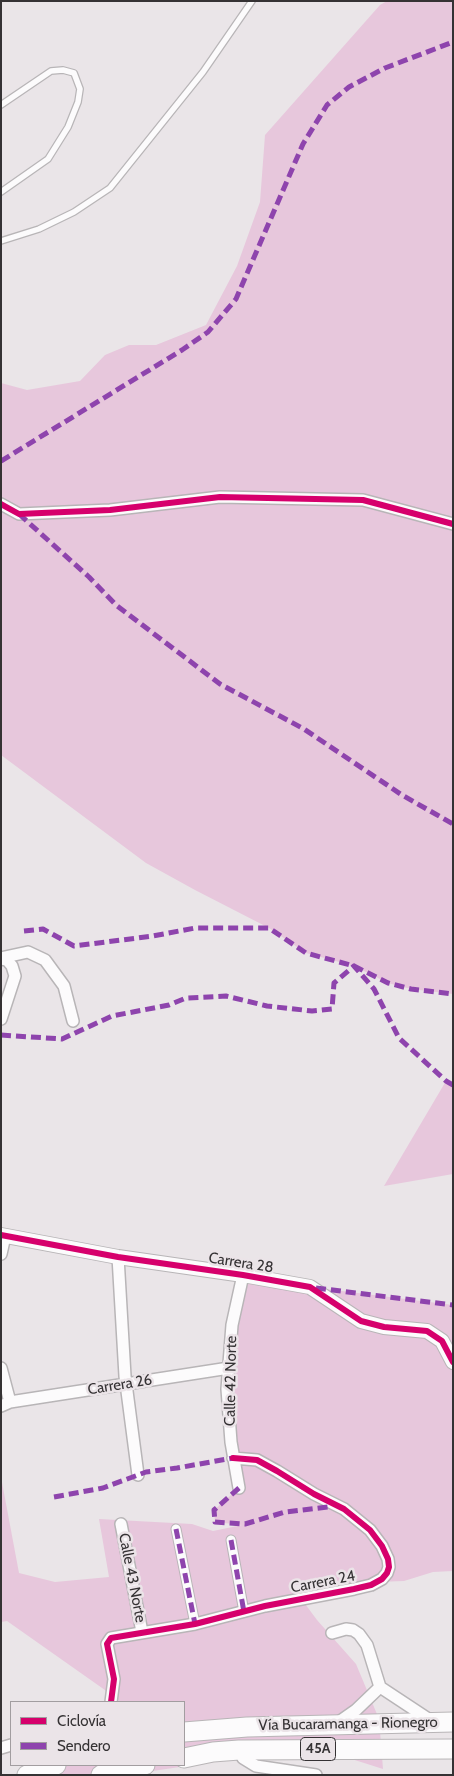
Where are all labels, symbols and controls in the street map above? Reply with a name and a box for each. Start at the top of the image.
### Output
street label: Carrera 28 [207,1249,275,1277]
street label: Calle 42 Norte [221,1336,241,1426]
street label: Carrera 26 [86,1371,154,1399]
street label: Calle 43 Norte [115,1532,149,1624]
street label: Carrera 24 [289,1567,357,1597]
legend [10,1701,185,1766]
text: Ciclovía [57,1712,106,1730]
street label: Vía Bucaramanga - Rionegro [258,1713,438,1735]
text: Sendero [57,1737,111,1755]
road number: 45A [300,1738,336,1760]

